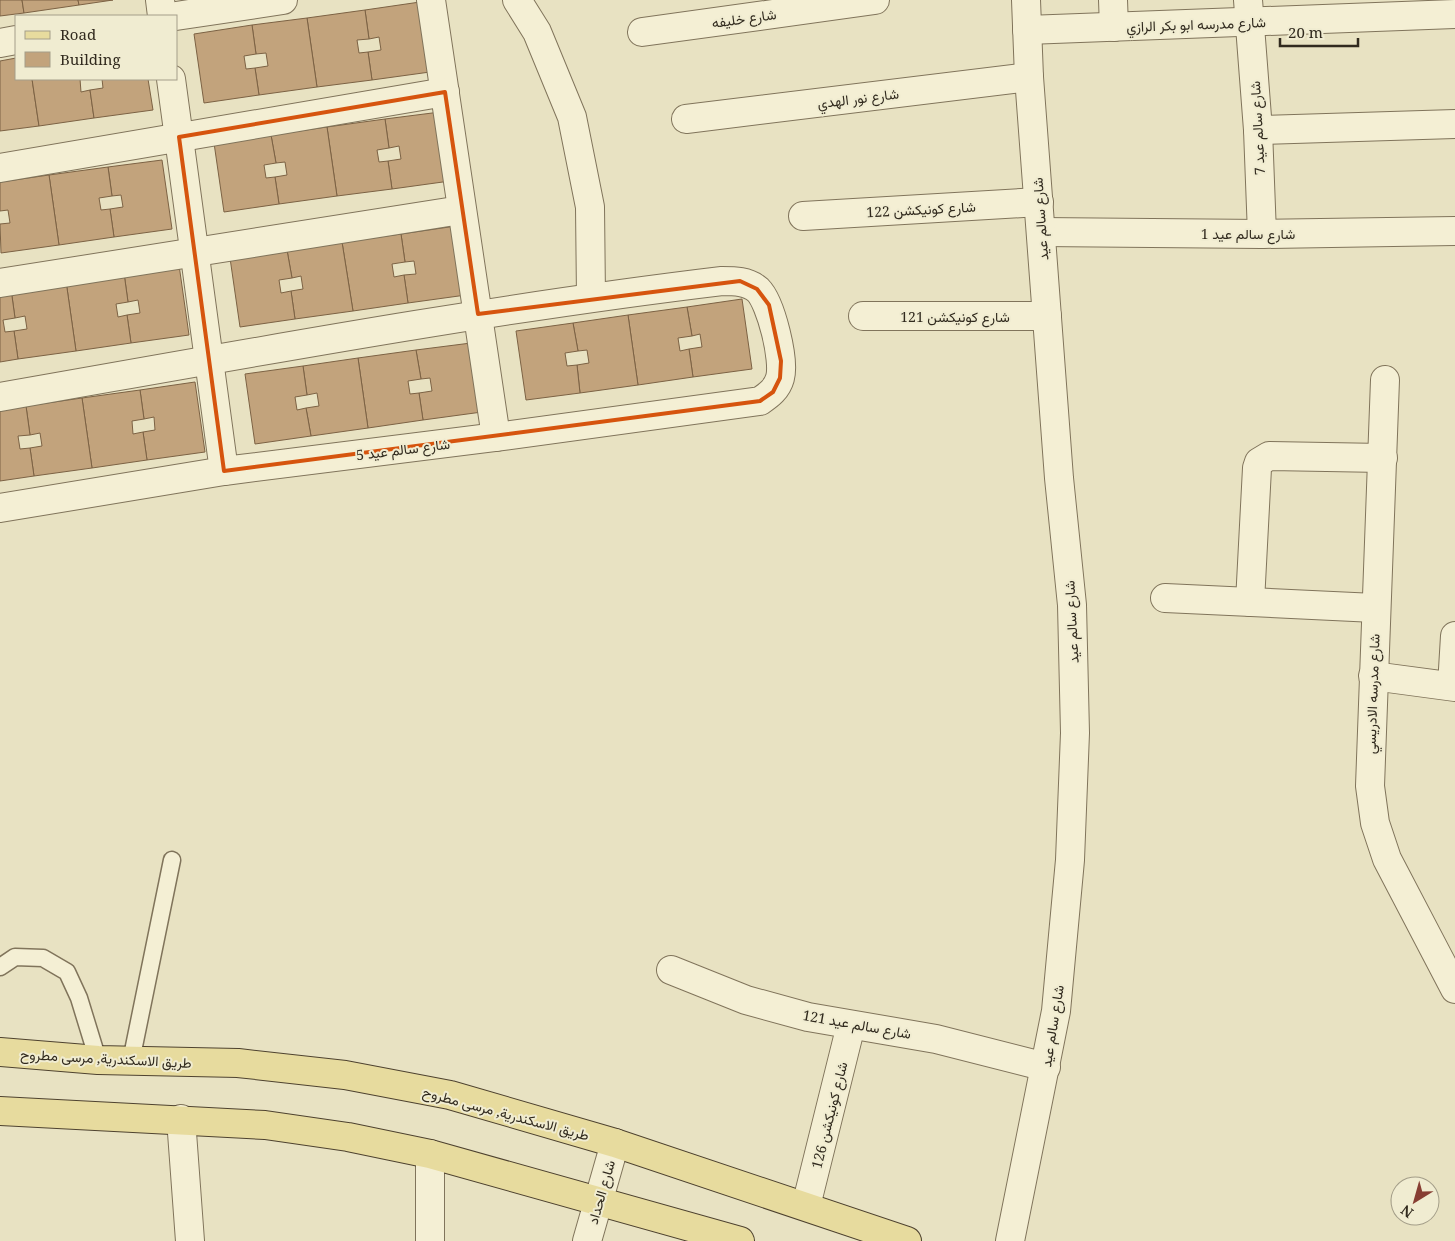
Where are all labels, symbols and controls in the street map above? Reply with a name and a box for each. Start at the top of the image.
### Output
street label: شارع خليفه [711,4,778,34]
street label: شارع مدرسه ابو بكر الرازي [1126,12,1266,39]
legend [15,15,178,80]
scale bar [1280,15,1358,47]
text: 20 m [1288,22,1323,42]
text: Road [60,24,96,44]
text: Building [60,49,121,69]
street label: شارع سالم عيد 7 [1245,80,1271,176]
street label: شارع نور الهدي [816,84,900,115]
street label: شارع سالم عيد [1028,177,1054,261]
street label: شارع كونيكشن 122 [866,197,976,223]
street label: شارع سالم عيد 1 [1201,224,1295,245]
street label: شارع كونيكشن 121 [900,307,1010,328]
street label: شارع سالم عيد 5 [355,434,451,466]
street label: شارع سالم عيد [1059,580,1085,664]
street label: شارع مدرسه الادريسي [1360,634,1387,755]
street label: شارع سالم عيد [1036,984,1070,1069]
street label: شارع سالم عيد 121 [801,1005,913,1045]
street label: طريق الاسكندرية, مرسى مطروح [20,1044,192,1074]
street label: شارع كونيكشن 126 [807,1060,853,1171]
street label: طريق الاسكندرية, مرسى مطروح [420,1082,591,1146]
street label: شارع الحداد [583,1158,621,1227]
north arrow [1390,1176,1440,1226]
text: N [1397,1201,1417,1223]

